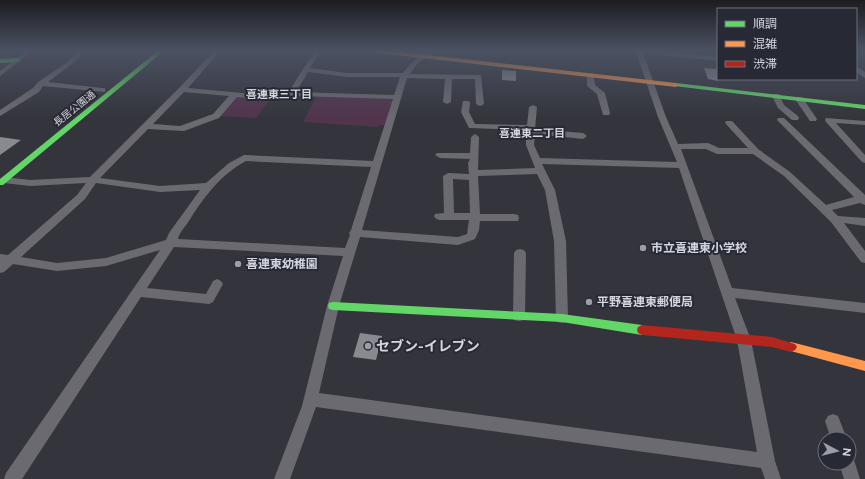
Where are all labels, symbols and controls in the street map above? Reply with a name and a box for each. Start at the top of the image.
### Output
legend [717,8,857,80]
text: 順調 [753,17,777,31]
text: 混雑 [753,37,777,51]
text: 渋滞 [753,57,777,71]
street label: 長居公園通 [51,88,98,129]
district label: 喜連東三丁目 [246,88,312,101]
district label: 喜連東二丁目 [499,127,565,140]
place label: 市立喜連東小学校 [651,241,747,255]
marker: 市立喜連東小学校 [638,243,648,253]
place label: 喜連東幼稚園 [246,257,318,271]
marker: 喜連東幼稚園 [233,259,243,269]
place label: 平野喜連東郵便局 [597,295,693,309]
marker: 平野喜連東郵便局 [584,297,594,307]
place label: セブン-イレブン [376,338,480,355]
marker: セブン-イレブン [363,341,373,351]
north arrow [817,431,857,471]
text: N [839,447,853,457]

